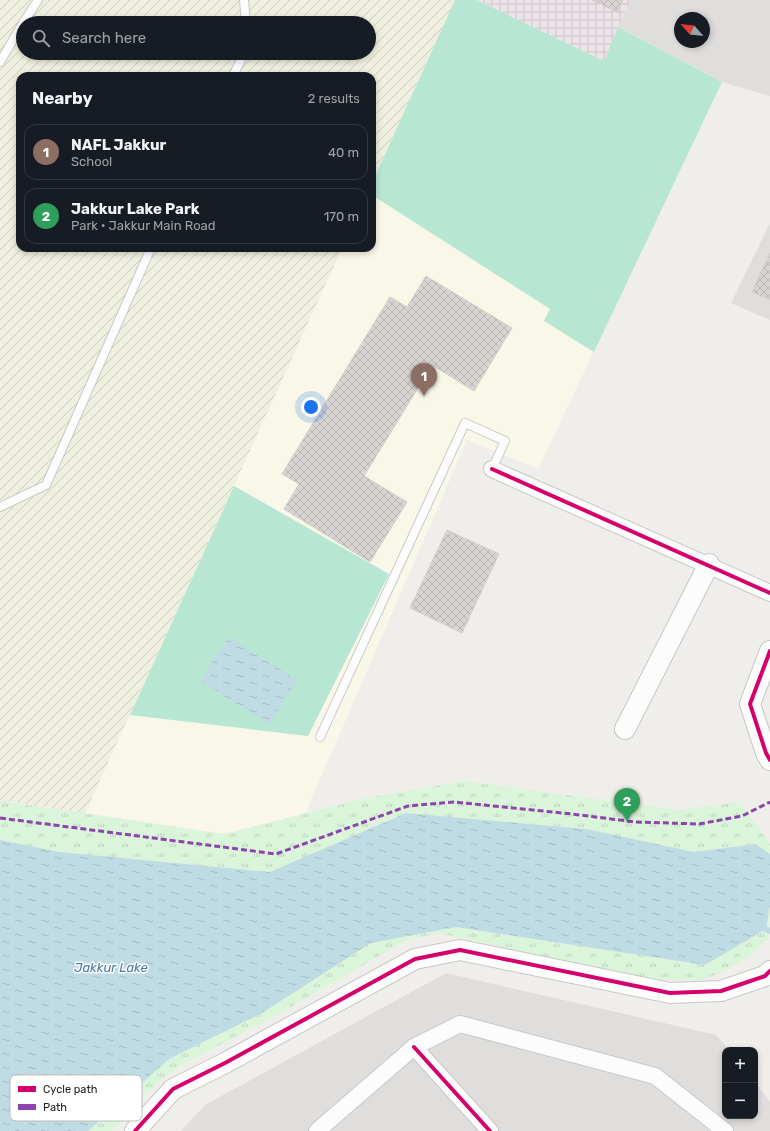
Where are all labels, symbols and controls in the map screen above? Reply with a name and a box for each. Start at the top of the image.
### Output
north arrow [674,12,710,48]
search box [16,16,376,60]
icon: search [30,27,52,49]
text: Search here [62,29,146,47]
text: Nearby [32,88,93,108]
text: 2 results [308,91,360,106]
text: NAFL Jakkur [71,136,166,154]
text: 1 [43,145,49,160]
text: 40 m [328,145,359,160]
text: School [71,154,112,169]
text: Jakkur Lake Park [71,200,199,218]
text: 2 [42,209,50,224]
text: 170 m [324,209,359,224]
text: Park · Jakkur Main Road [71,218,216,233]
pin: 1 [411,363,437,396]
your location [301,397,321,417]
pin: 2 [614,788,640,821]
water label: Jakkur Lake [74,960,148,975]
map controls [722,1047,758,1119]
button: + [722,1047,758,1083]
legend [10,1075,142,1121]
text: Cycle path [43,1083,97,1096]
button: − [722,1083,758,1119]
text: Path [43,1101,67,1114]

